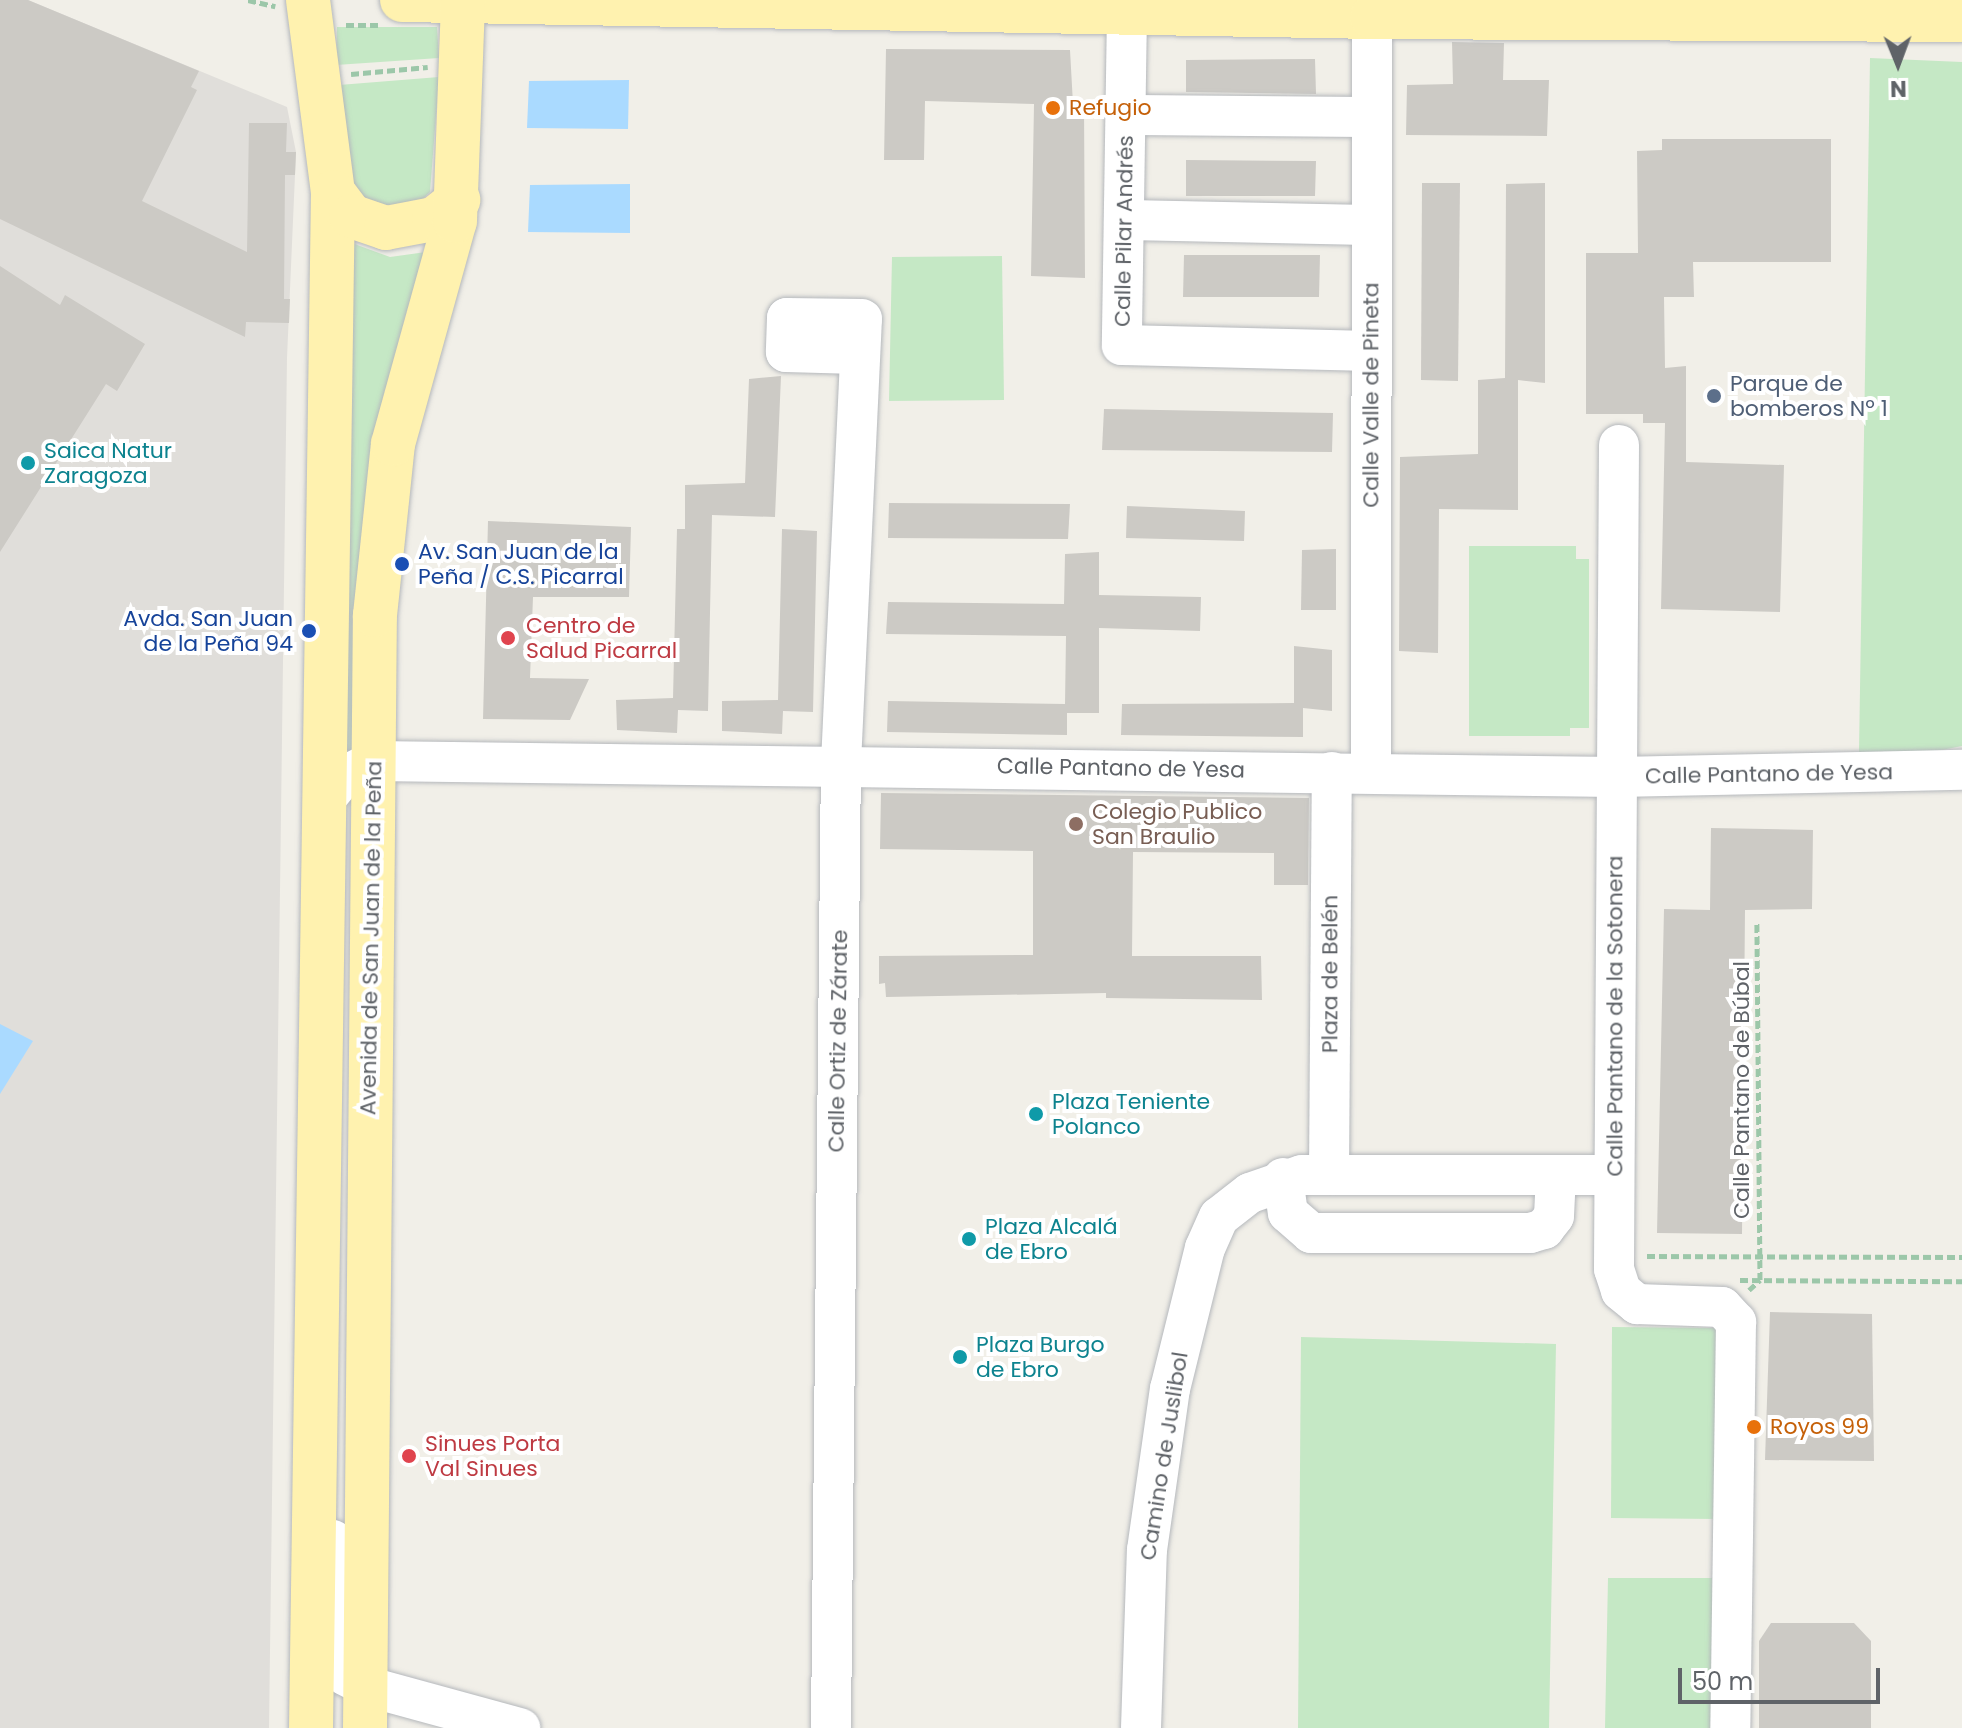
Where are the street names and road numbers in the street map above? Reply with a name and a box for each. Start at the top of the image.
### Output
street label: Calle Pilar Andrés [1109,135,1139,327]
street label: Calle Valle de Pineta [1358,282,1384,508]
street label: Calle Pantano de Yesa [997,753,1245,783]
street label: Calle Pantano de Yesa [1645,759,1893,789]
street label: Avenida de San Juan de la Peña [355,761,387,1115]
street label: Calle Pantano de la Sotonera [1602,855,1628,1177]
street label: Plaza de Belén [1317,895,1343,1053]
street label: Calle Ortiz de Zárate [823,929,853,1153]
street label: Calle Pantano de Búbal [1729,961,1755,1219]
street label: Camino de Juslibol [1134,1350,1194,1562]

